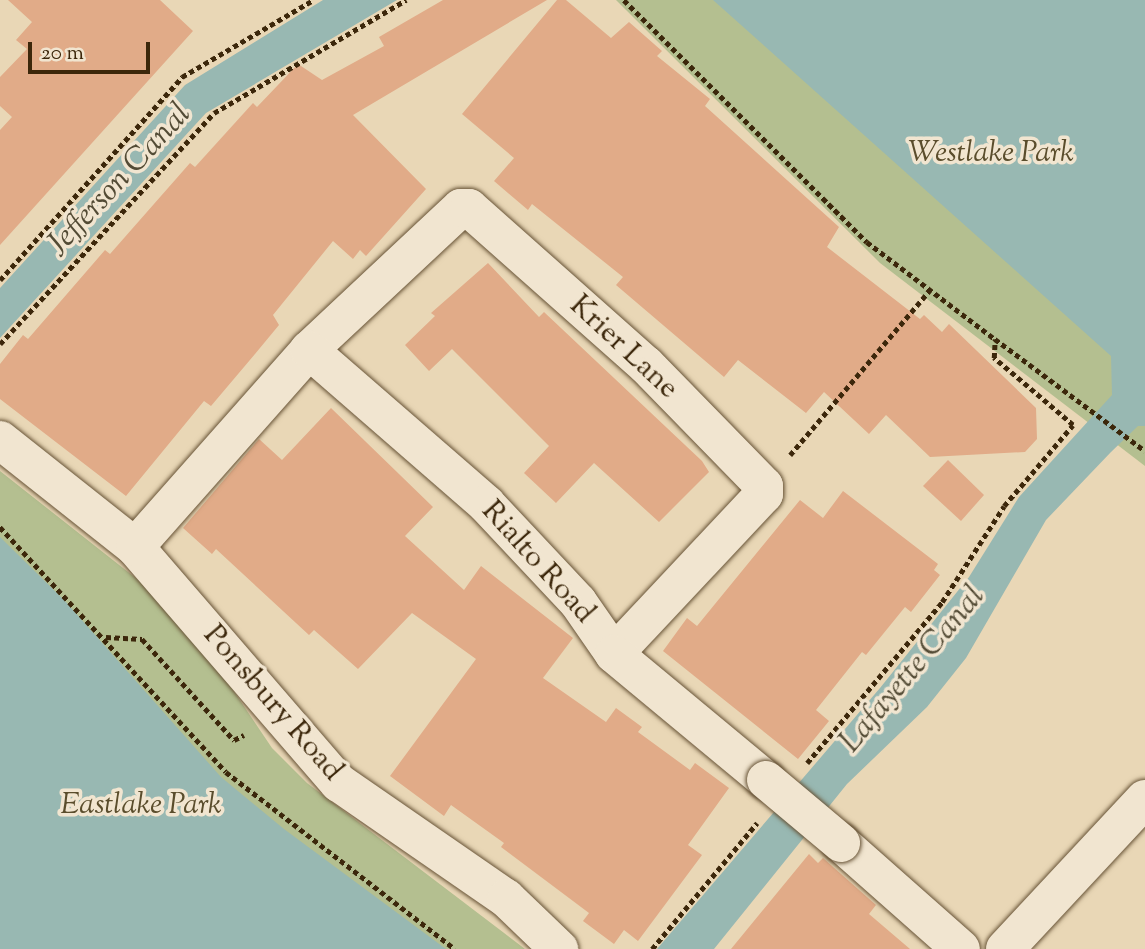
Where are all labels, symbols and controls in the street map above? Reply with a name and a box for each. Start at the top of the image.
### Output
scale bar [32,28,154,72]
text: 20 m [41,39,84,69]
water label: Jefferson Canal [40,96,200,264]
park label: Westlake Park [908,136,1074,172]
street label: Krier Lane [561,289,685,407]
street label: Rialto Road [473,494,601,632]
water label: Lafayette Canal [832,579,994,761]
street label: Ponsbury Road [194,619,350,789]
park label: Eastlake Park [60,788,222,824]

